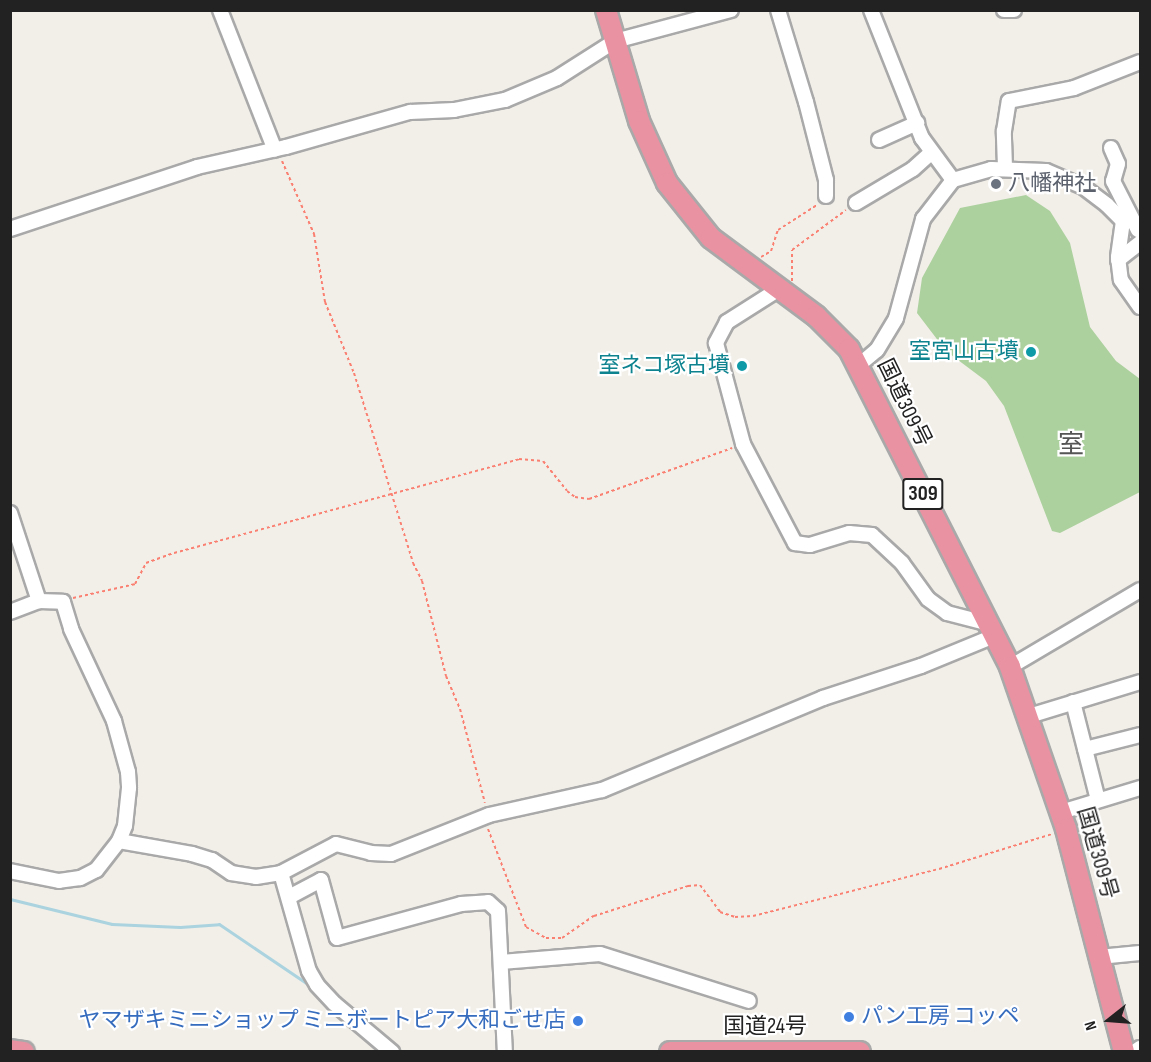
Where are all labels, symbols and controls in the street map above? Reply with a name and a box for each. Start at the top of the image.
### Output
place label: 八幡神社 [1008,171,1096,197]
marker: 八幡神社 [989,177,1003,191]
place label: 室宮山古墳 [909,339,1019,365]
marker: 室宮山古墳 [1024,345,1038,359]
place label: 室ネコ塚古墳 [598,353,730,379]
street label: 国道309号 [871,355,937,451]
marker: 室ネコ塚古墳 [735,359,749,373]
district label: 室 [1058,430,1084,462]
road number: 309 [902,476,944,512]
street label: 国道309号 [1071,804,1123,902]
north arrow [1079,990,1139,1050]
place label: パン工房 コッペ [861,1004,1018,1030]
place label: ヤマザキミニショップ ミニボートピア大和ごせ店 [79,1008,566,1034]
marker: パン工房 コッペ [842,1010,856,1024]
marker: ヤマザキミニショップ ミニボートピア大和ごせ店 [571,1014,585,1028]
street label: 国道24号 [723,1014,807,1040]
text: N [1081,1019,1102,1032]

